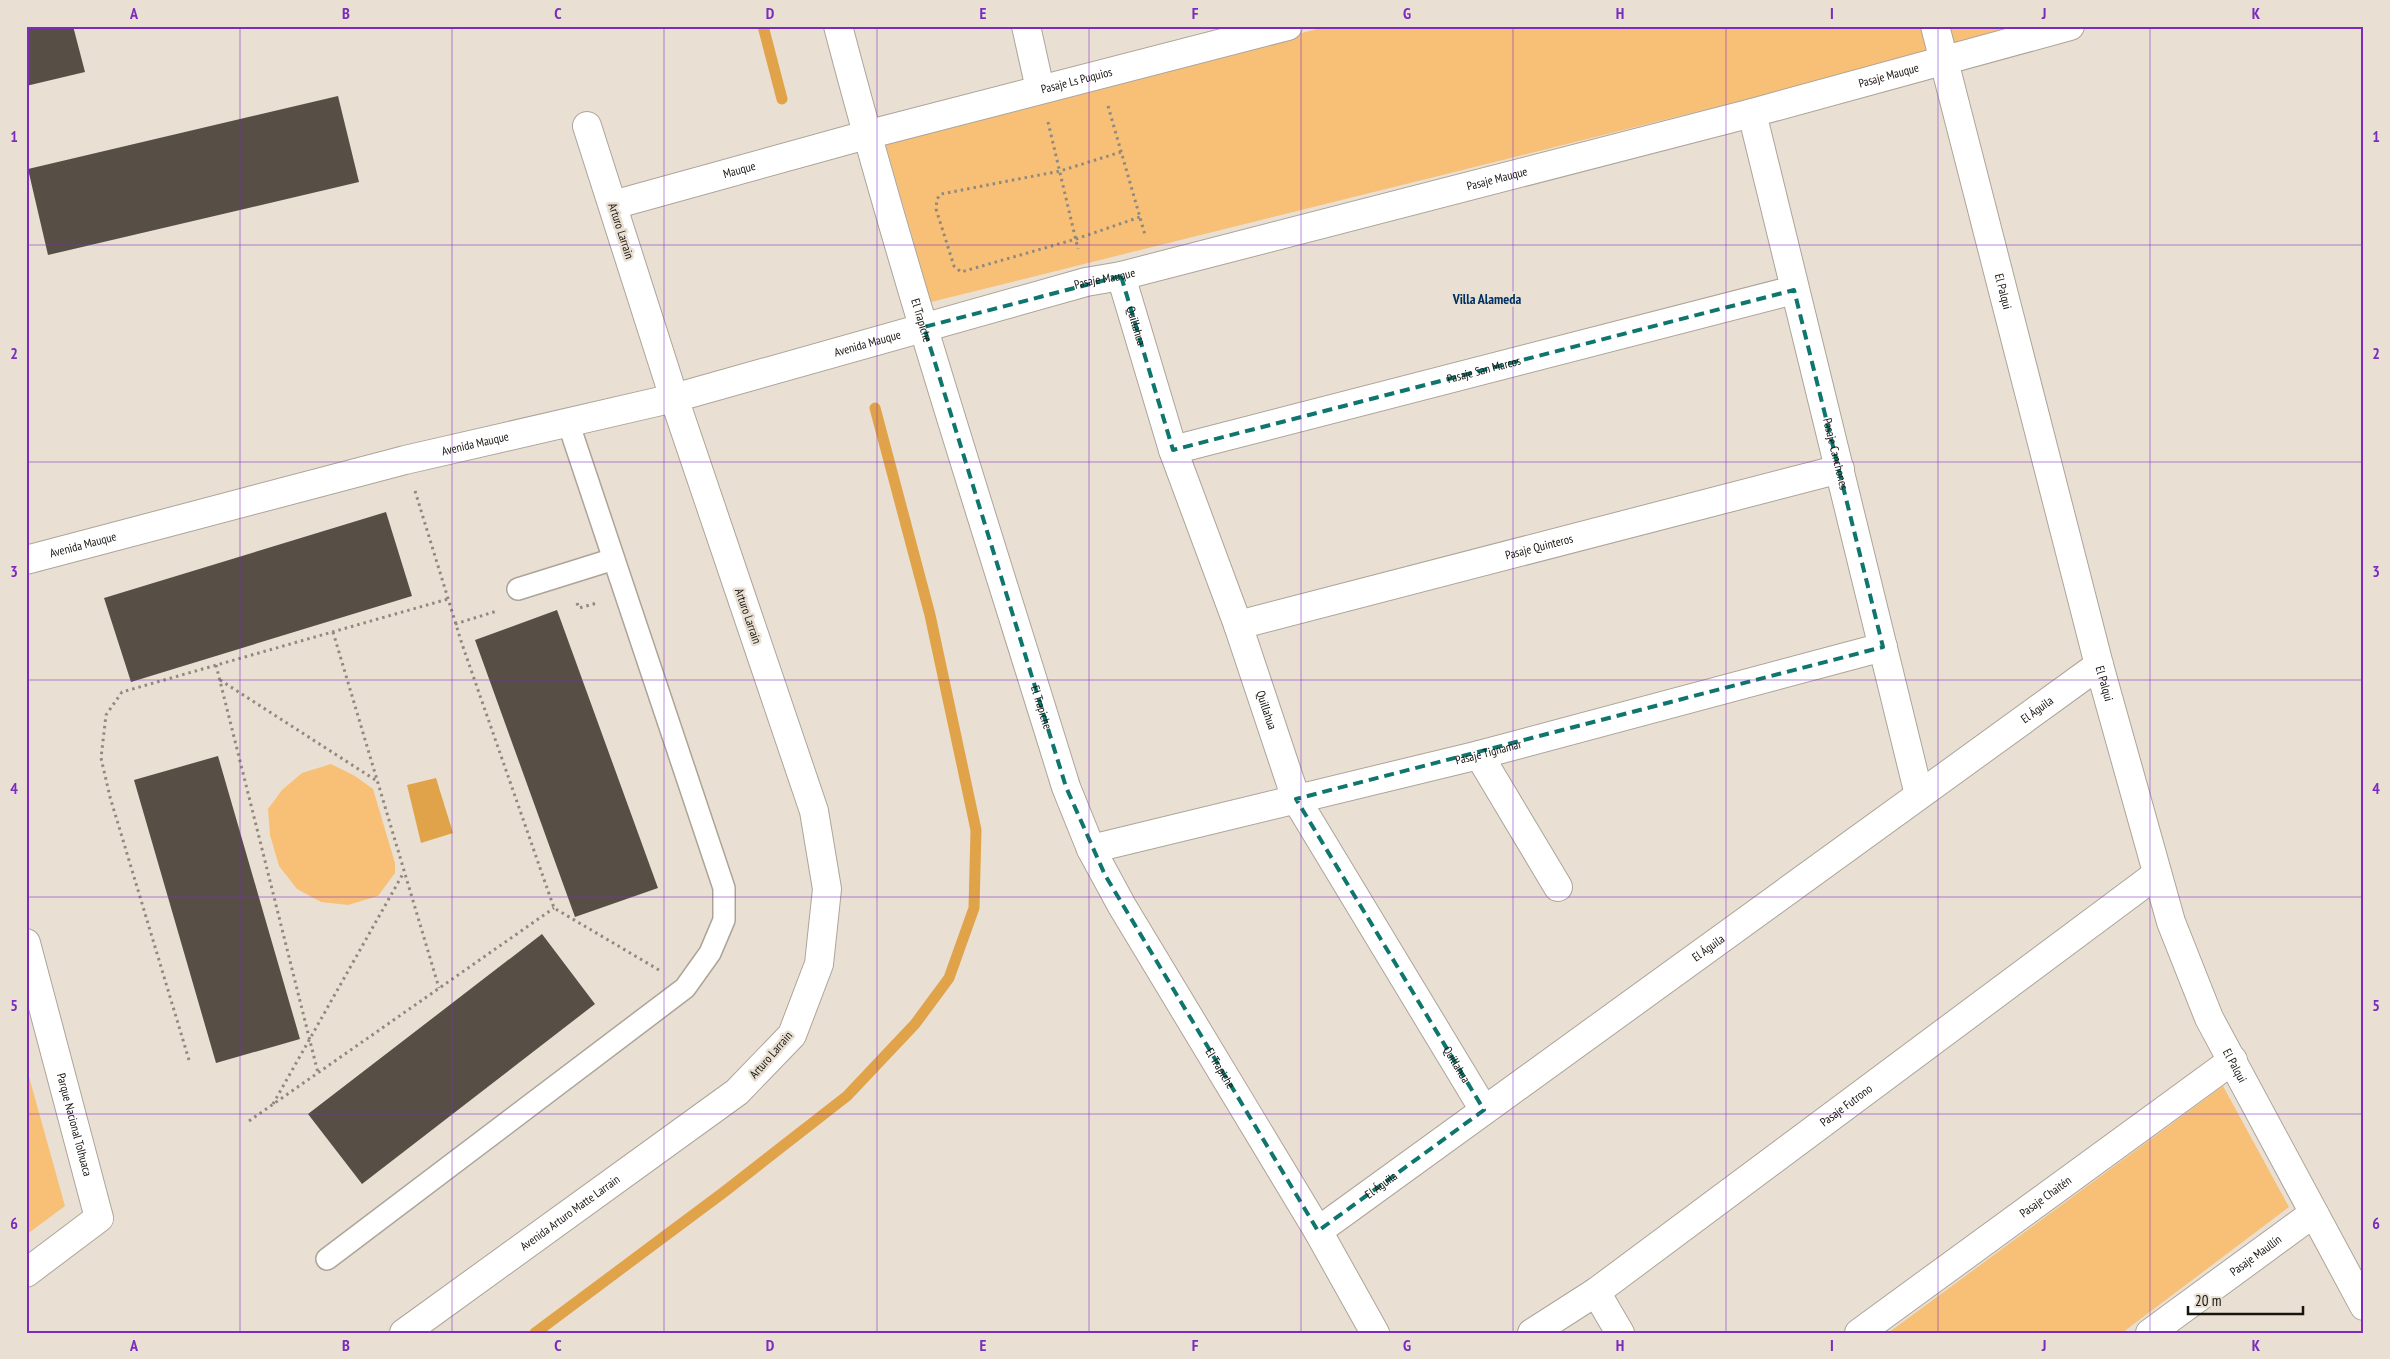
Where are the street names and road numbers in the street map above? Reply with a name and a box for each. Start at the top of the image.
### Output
street label: Pasaje Mauque [1857,60,1920,91]
street label: Pasaje Ls Puquios [1039,64,1114,96]
street label: Mauque [721,158,757,181]
street label: Pasaje Mauque [1465,163,1529,193]
street label: Arturo Larrain [605,201,638,261]
street label: Pasaje Mauque [1072,265,1137,292]
street label: El Palqui [1992,272,2015,311]
street label: El Trapiche [908,297,936,344]
street label: Quillahua [1123,304,1149,347]
street label: Avenida Mauque [832,327,902,360]
street label: Pasaje San Marcos [1445,353,1522,386]
street label: Pasaje Canchones [1820,416,1852,491]
street label: Avenida Mauque [440,428,510,458]
street label: Avenida Mauque [48,528,118,560]
street label: Pasaje Quinteros [1503,531,1574,562]
street label: Arturo Larrain [732,586,765,646]
street label: El Palqui [2093,664,2117,703]
street label: El Trapiche [1028,683,1056,731]
street label: Quillahua [1253,689,1280,732]
street label: El Águila [2018,693,2056,726]
street label: Pasaje Tignamar [1454,736,1524,767]
street label: El Águila [1689,931,1727,964]
street label: Arturo Larrain [746,1028,795,1081]
street label: Quillahua [1440,1043,1474,1086]
street label: El Trapiche [1202,1045,1238,1091]
street label: El Palqui [2220,1046,2250,1085]
street label: Parque Nacional Tolhuaca [54,1071,96,1178]
street label: Pasaje Futrono [1817,1081,1875,1130]
street label: El Águila [1362,1168,1400,1202]
street label: Avenida Arturo Matte Larrain [517,1171,623,1253]
street label: Pasaje Chaitén [2016,1172,2074,1220]
street label: Pasaje Maullín [2227,1231,2284,1279]

